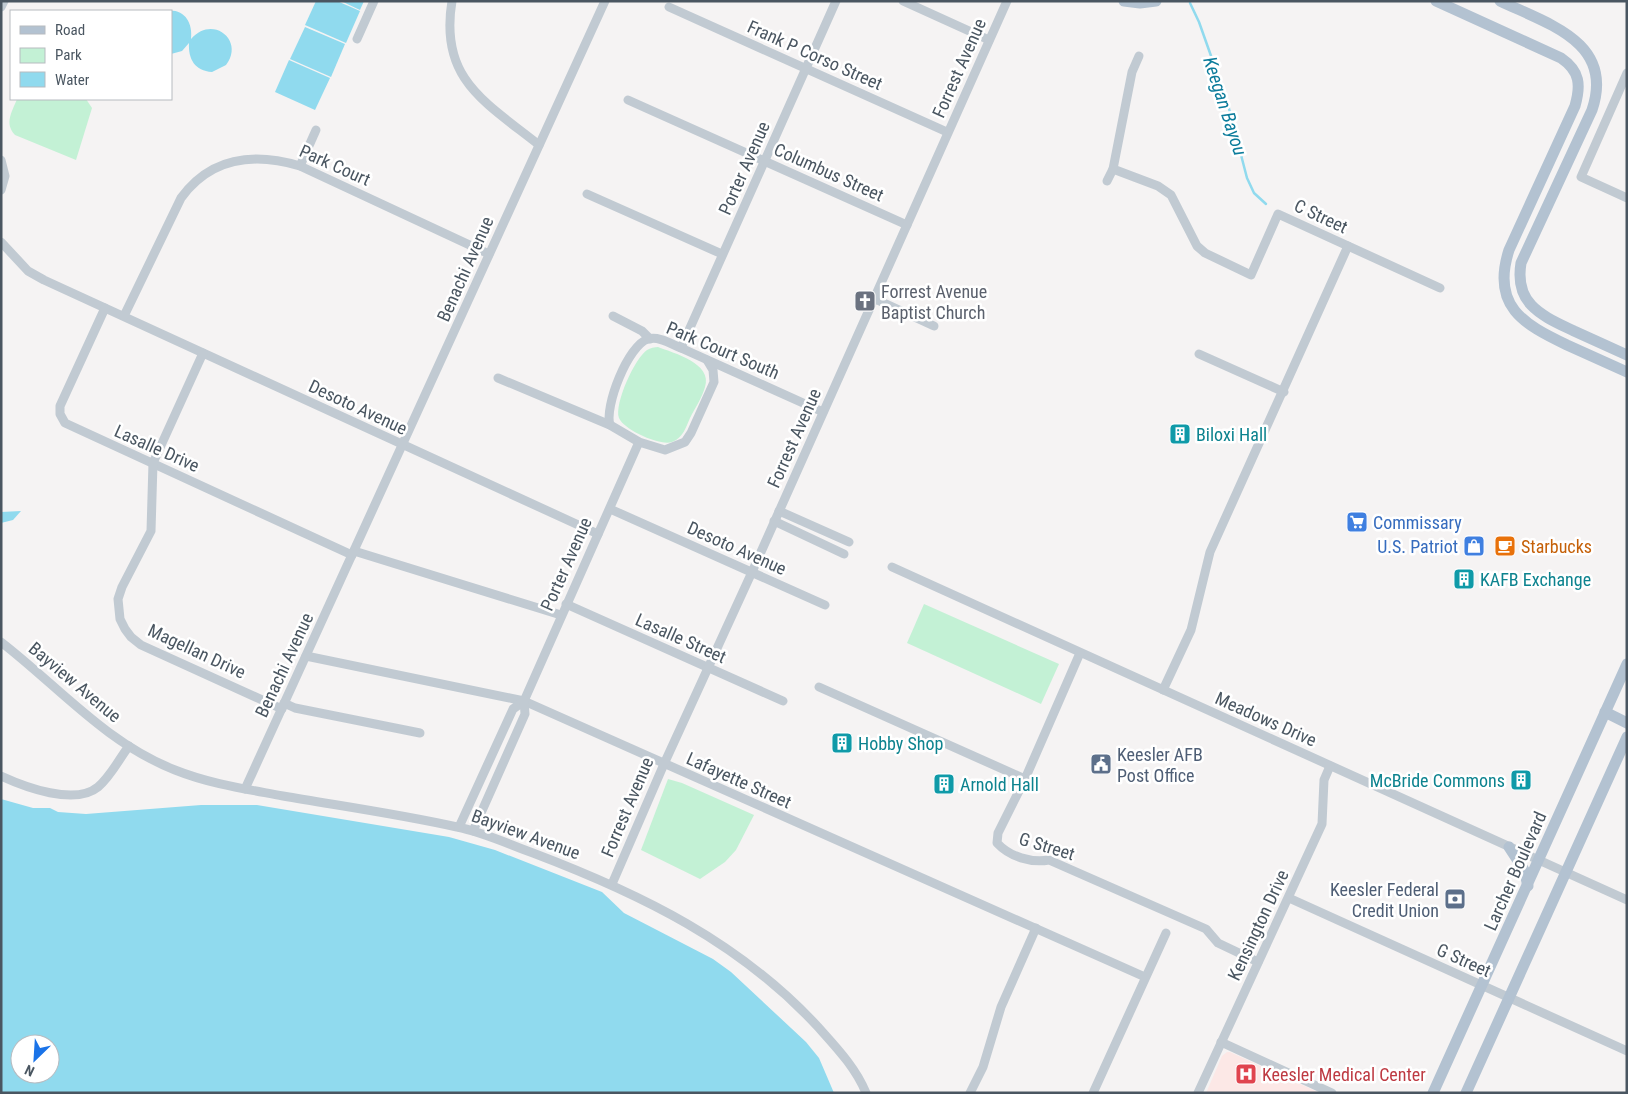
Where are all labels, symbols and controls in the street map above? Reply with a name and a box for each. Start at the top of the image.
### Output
legend [10,10,172,100]
street label: Forrest Avenue [928,15,990,121]
street label: Frank P Corso Street [744,16,886,94]
text: Road [55,21,85,39]
text: Park [55,46,82,64]
water label: Keegan Bayou [1198,54,1252,158]
text: Water [55,71,90,89]
street label: Porter Avenue [714,118,774,218]
street label: Columbus Street [771,138,887,206]
street label: Park Court [296,140,374,190]
street label: C Street [1291,195,1351,237]
street label: Benachi Avenue [432,213,498,325]
place label: Forrest Avenue Baptist Church [881,281,987,323]
church icon: Forrest Avenue Baptist Church [853,289,877,313]
street label: Park Court South [663,317,783,383]
street label: Desoto Avenue [305,375,411,439]
street label: Forrest Avenue [763,385,825,491]
street label: Lasalle Drive [111,420,203,476]
building icon: Biloxi Hall [1168,422,1192,446]
place label: Biloxi Hall [1196,424,1267,445]
supermarket icon: Commissary [1345,510,1369,534]
place label: Commissary [1373,512,1462,533]
street label: Porter Avenue [536,514,596,614]
street label: Desoto Avenue [684,517,790,579]
shop icon: U.S. Patriot [1462,534,1486,558]
cafe icon: Starbucks [1493,534,1517,558]
place label: U.S. Patriot [1377,536,1458,557]
place label: Starbucks [1521,536,1592,557]
building icon: KAFB Exchange [1452,567,1476,591]
place label: KAFB Exchange [1480,569,1591,590]
street label: Benachi Avenue [251,609,317,721]
street label: Lasalle Street [632,609,730,667]
street label: Magellan Drive [145,619,249,683]
street label: Bayview Avenue [25,637,125,727]
street label: Meadows Drive [1212,687,1320,751]
building icon: Hobby Shop [830,731,854,755]
place label: Hobby Shop [858,733,944,754]
place label: Keesler AFB Post Office [1117,744,1203,786]
street label: Lafayette Street [683,748,795,812]
public building icon: Keesler AFB Post Office [1089,752,1113,776]
street label: Forrest Avenue [597,754,657,860]
building icon: McBride Commons [1509,768,1533,792]
place label: McBride Commons [1370,770,1505,791]
building icon: Arnold Hall [932,772,956,796]
place label: Arnold Hall [960,774,1039,795]
street label: Bayview Avenue [469,805,583,863]
street label: Larcher Boulevard [1479,808,1551,934]
street label: G Street [1017,828,1077,864]
street label: Kensington Drive [1223,866,1293,984]
place label: Keesler Federal Credit Union [1330,879,1439,921]
bank icon: Keesler Federal Credit Union [1443,887,1467,911]
street label: G Street [1434,939,1494,981]
north arrow [10,1034,60,1084]
text: N [22,1062,37,1080]
hospital icon: Keesler Medical Center [1234,1062,1258,1086]
place label: Keesler Medical Center [1262,1064,1426,1085]

